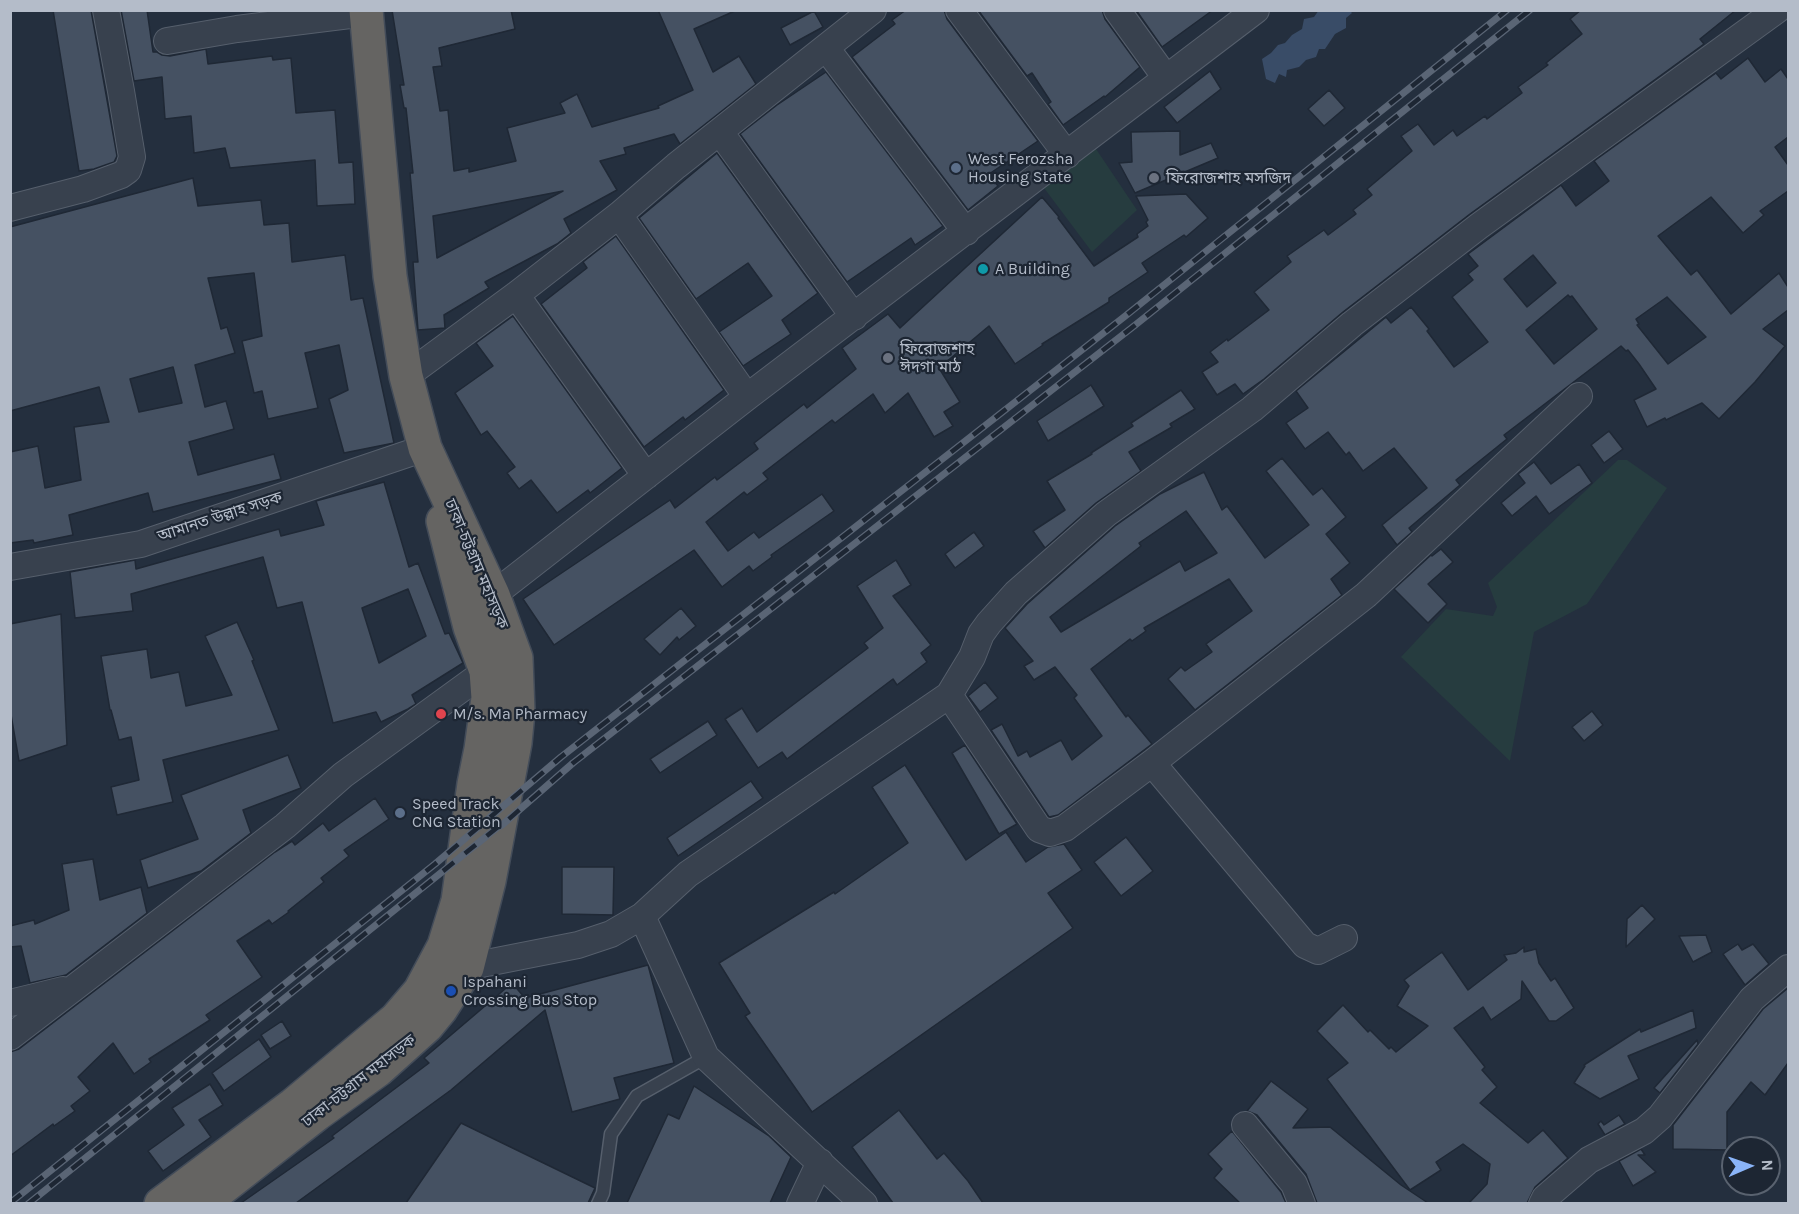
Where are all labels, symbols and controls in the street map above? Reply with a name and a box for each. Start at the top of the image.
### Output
place label: West Ferozsha Housing State [968,149,1073,187]
marker: West Ferozsha Housing State [949,161,963,175]
place label: ফিরোজশাহ মসজিদ [1166,168,1291,188]
marker: ফিরোজশাহ মসজিদ [1147,171,1161,185]
place label: A Building [995,259,1070,279]
marker: A Building [976,262,990,276]
place label: ফিরোজশাহ ঈদগা মাঠ [900,339,975,377]
marker: ফিরোজশাহ ঈদগা মাঠ [881,351,895,365]
street label: আমানত উল্লাহ সড়ক [155,488,285,546]
street label: ঢাকা-চট্টগ্রাম মহাসড়ক [440,496,512,632]
place label: M/s. Ma Pharmacy [453,704,587,724]
marker: M/s. Ma Pharmacy [434,707,448,721]
place label: Speed Track CNG Station [412,794,501,832]
marker: Speed Track CNG Station [393,806,407,820]
place label: Ispahani Crossing Bus Stop [463,972,597,1010]
marker: Ispahani Crossing Bus Stop [444,984,458,998]
street label: ঢাকা-চট্টগ্রাম মহাসড়ক [298,1031,420,1131]
north arrow [1721,1136,1781,1196]
text: N [1758,1159,1777,1171]

